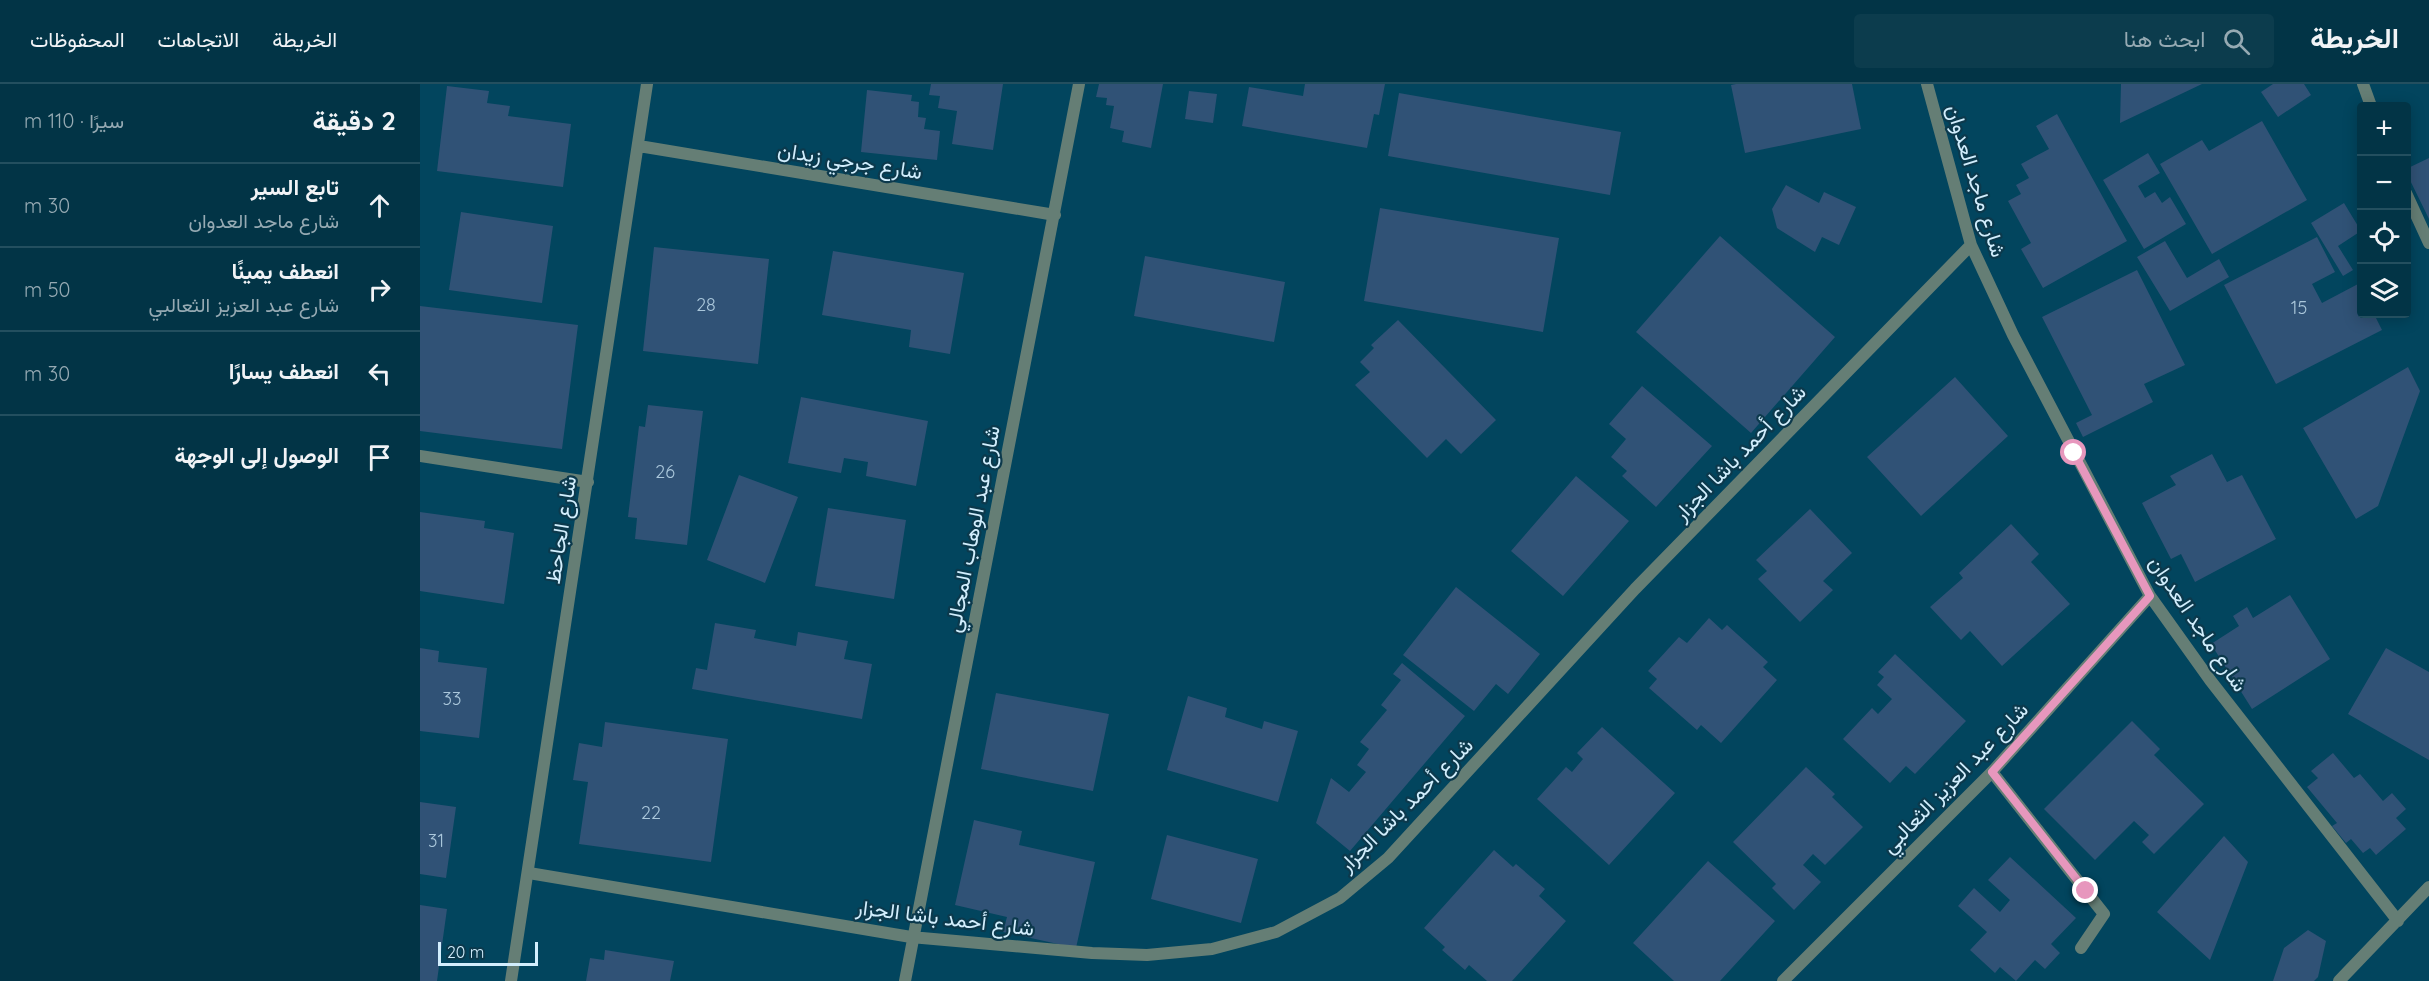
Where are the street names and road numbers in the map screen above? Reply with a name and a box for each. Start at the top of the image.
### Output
street label: شارع ماجد العدوان [1939,101,2013,261]
street label: شارع جرجي زيدان [775,136,924,189]
street label: شارع أحمد باشا الجزار [1667,379,1812,528]
street label: شارع عبد الوهاب المجالي [939,423,1010,635]
street label: شارع الجاحظ [539,474,583,586]
street label: شارع ماجد العدوان [2142,551,2254,697]
street label: شارع عبد العزيز الثعالبي [1875,696,2037,862]
street label: شارع أحمد باشا الجزار [1332,732,1479,879]
street label: شارع أحمد باشا الجزار [853,893,1036,943]

